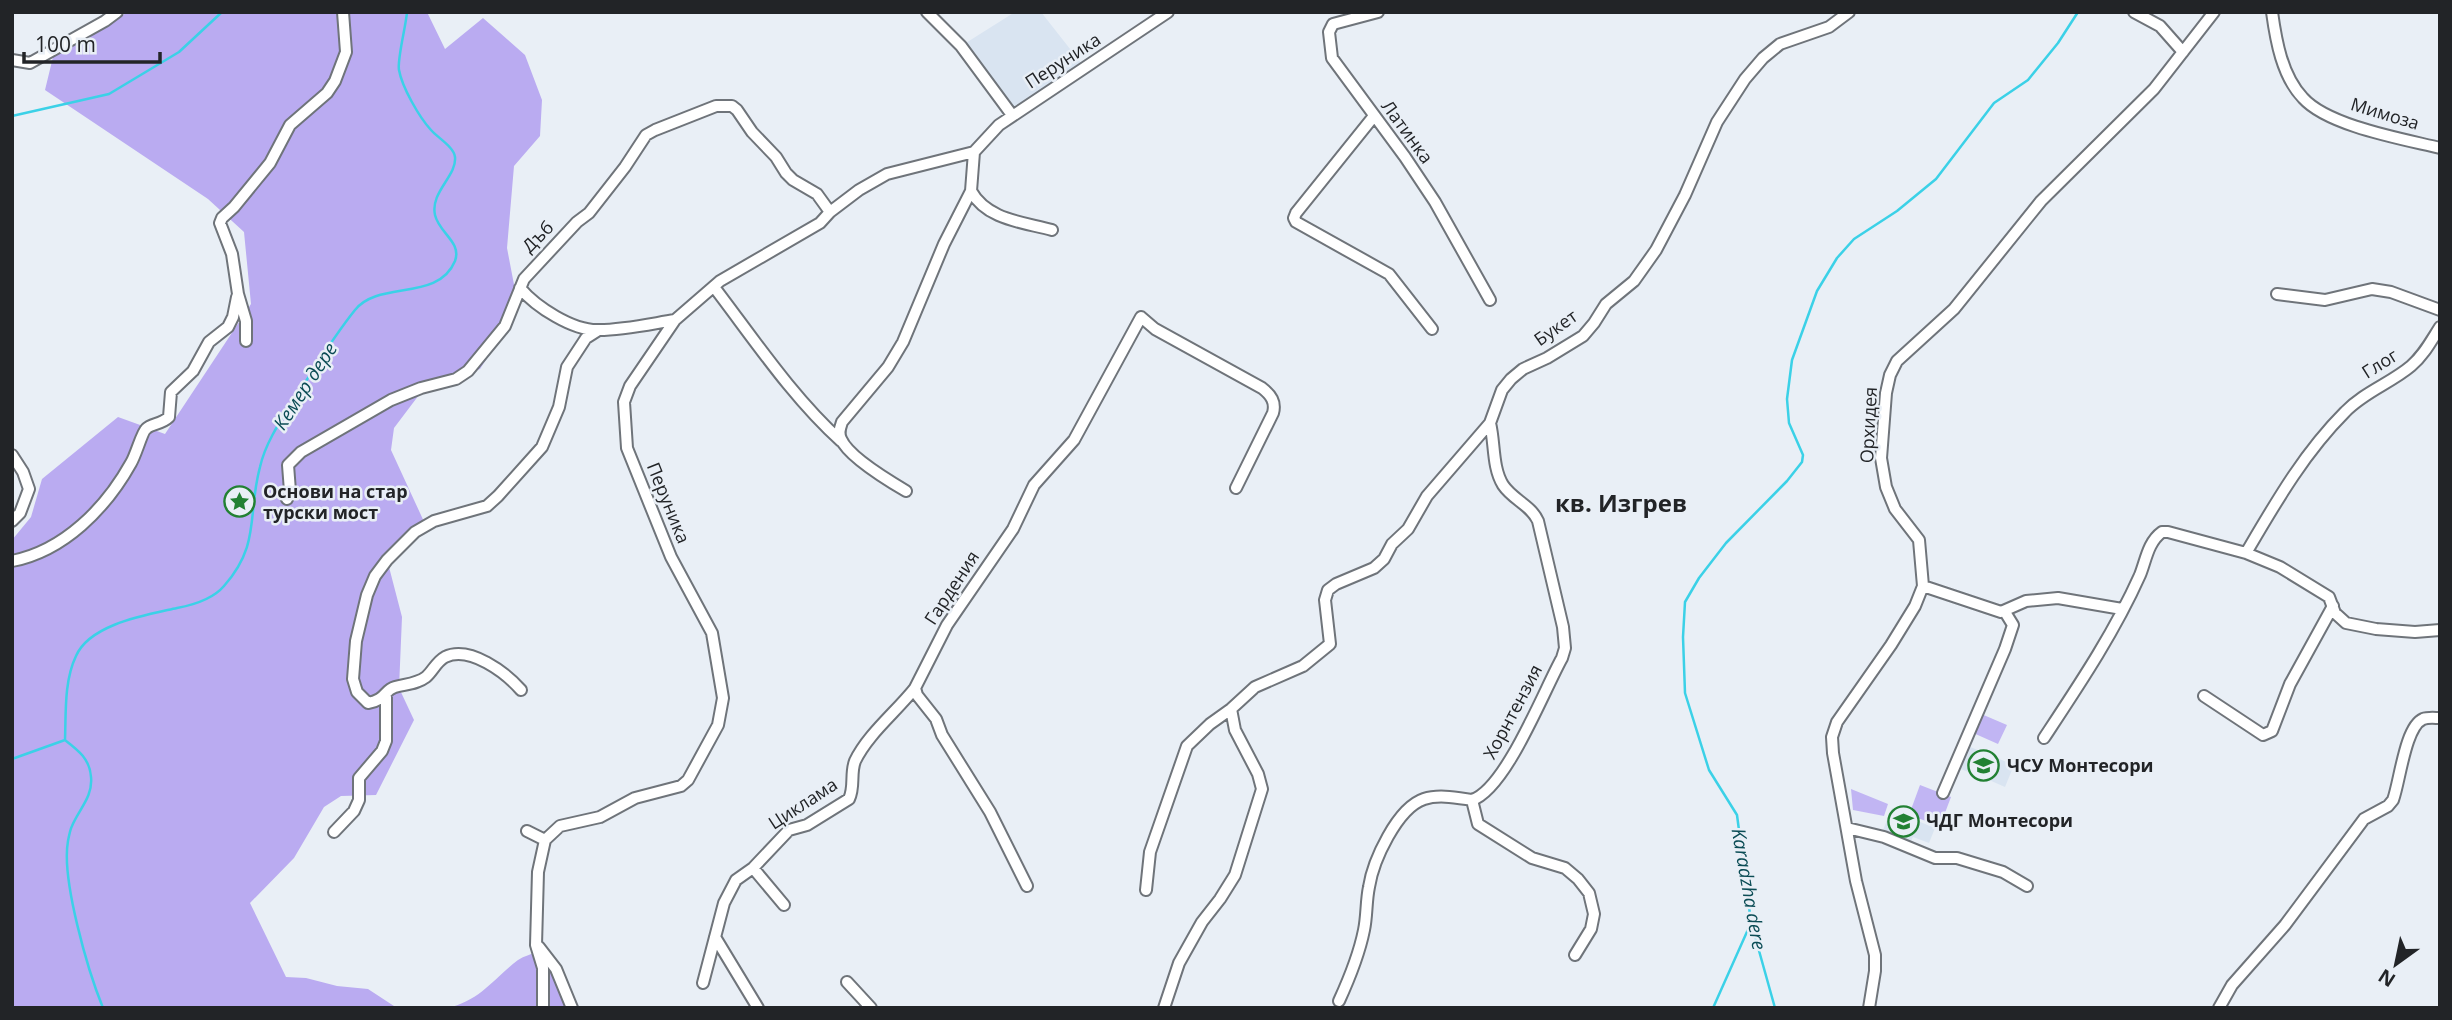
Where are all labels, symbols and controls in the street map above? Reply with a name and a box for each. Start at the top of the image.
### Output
scale bar [24,21,161,65]
street label: Перуника [1020,27,1105,93]
text: 100 m [35,30,96,58]
street label: Мимоза [2348,91,2422,135]
street label: Латинка [1377,95,1439,168]
street label: Дъб [516,215,558,257]
street label: Букет [1529,303,1582,351]
water label: Кемер дере [267,337,343,435]
street label: Глог [2357,343,2402,383]
street label: Орхидея [1854,386,1882,464]
street label: Перуника [642,459,696,547]
place label: Основи на стар турски мост [263,479,408,524]
place icon: Основи на стар турски мост [223,485,257,519]
district label: кв. Изгрев [1555,486,1687,519]
street label: Гардения [918,546,984,629]
street label: Хорнтензия [1477,660,1547,763]
school or university icon: ЧСУ Монтесори [1967,749,2001,783]
place label: ЧСУ Монтесори [2007,753,2154,777]
street label: Циклама [763,772,842,834]
school or university icon: ЧДГ Монтесори [1886,804,1920,838]
place label: ЧДГ Монтесори [1926,808,2073,832]
water label: Karadzha dere [1726,826,1772,952]
north arrow [2361,929,2431,999]
text: N [2373,963,2400,993]

